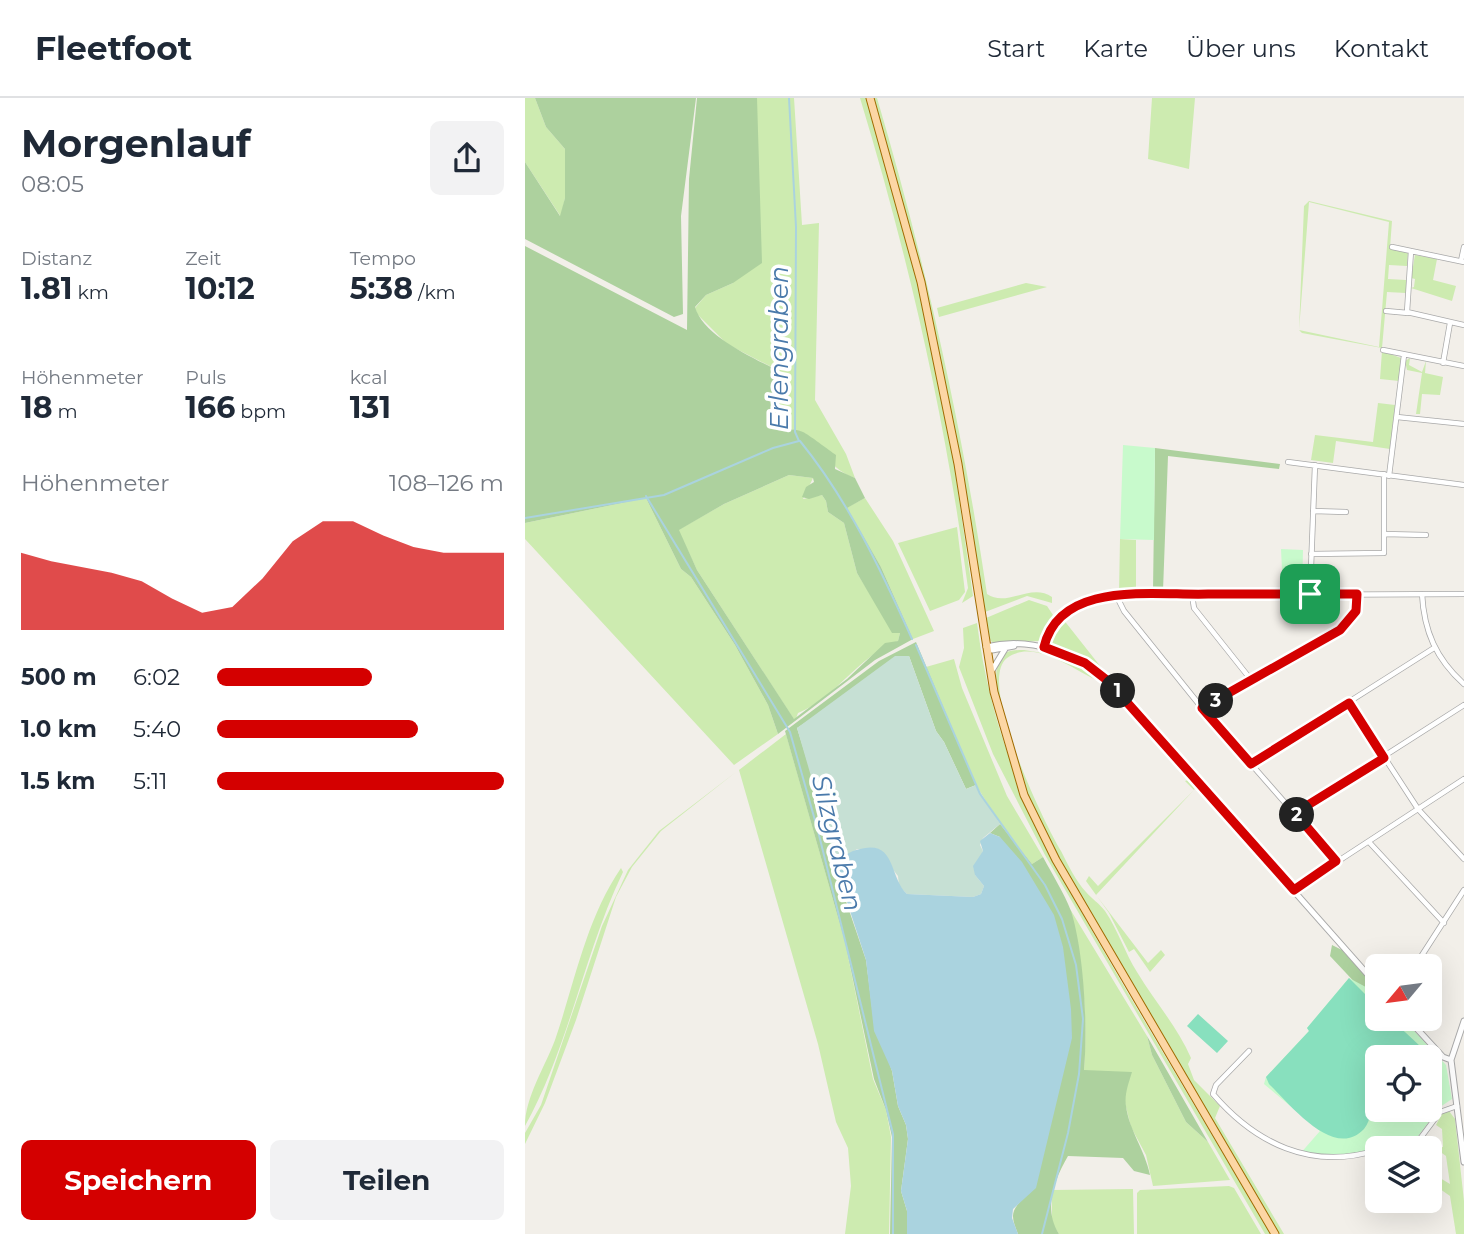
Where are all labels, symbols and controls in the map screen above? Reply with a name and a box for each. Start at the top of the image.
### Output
text: Fleetfoot [35,28,192,68]
text: Start [987,34,1045,63]
text: Karte [1083,34,1148,63]
text: Über uns [1186,34,1296,63]
text: Kontakt [1334,34,1429,63]
text: Morgenlauf [21,120,251,167]
button: share [430,121,504,195]
text: 08:05 [21,170,84,198]
text: Distanz [21,247,92,270]
text: Zeit [185,247,222,270]
text: Tempo [350,247,416,270]
water label: Erlengraben [763,266,795,430]
text: 1.81 [21,270,72,307]
text: 10:12 [185,270,255,307]
text: 5:38 [350,270,413,307]
text: km [72,281,109,304]
text: /km [413,281,456,304]
text: Höhenmeter [21,366,144,389]
text: Puls [185,366,226,389]
text: kcal [350,366,388,389]
text: 18 [21,389,53,426]
text: 166 [185,389,235,426]
text: 131 [350,389,391,426]
text: m [53,400,78,423]
text: bpm [235,400,286,423]
text: Höhenmeter [21,469,169,497]
text: 108–126 m [389,469,504,497]
pin [1280,564,1340,624]
icon: arrive [1291,575,1329,613]
text: 500 m [21,663,97,691]
text: 6:02 [133,663,180,691]
pin: 1 [1101,674,1135,708]
text: 1 [1114,679,1121,702]
pin: 3 [1199,684,1233,718]
text: 3 [1210,689,1221,712]
text: 1.0 km [21,715,97,743]
text: 5:40 [133,715,181,743]
text: 1.5 km [21,767,95,795]
text: 5:11 [133,767,168,795]
water label: Silzgraben [805,771,869,915]
pin: 2 [1279,798,1315,832]
text: 2 [1291,803,1302,826]
north arrow [1365,954,1442,1031]
map controls [1365,954,1442,1213]
button: locate [1365,1045,1442,1122]
button: layers [1365,1136,1442,1213]
button: Speichern [21,1140,256,1220]
button: Teilen [270,1140,504,1220]

